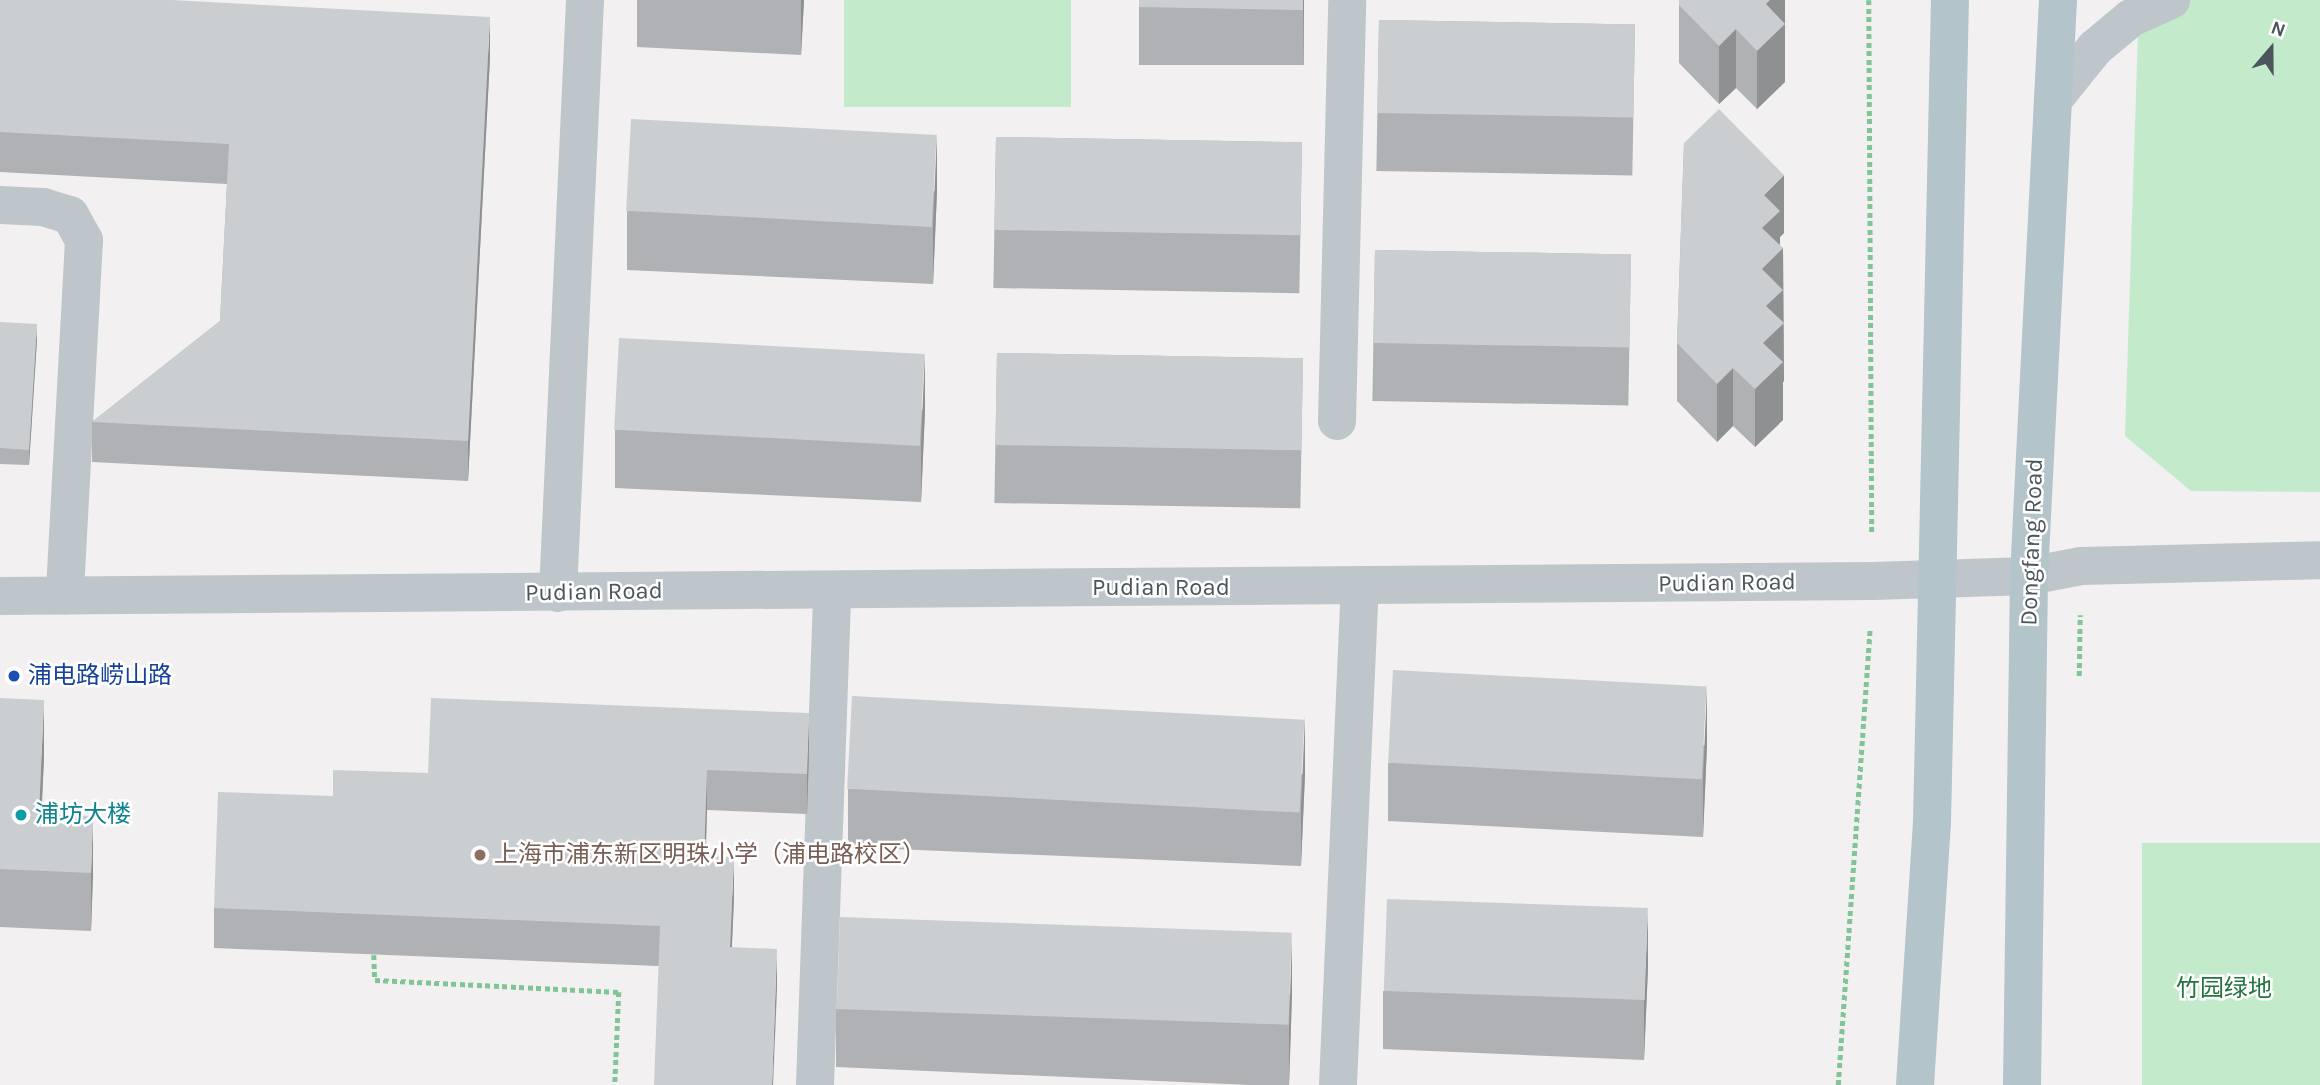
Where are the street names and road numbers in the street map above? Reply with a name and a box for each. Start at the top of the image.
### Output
street label: Dongfang Road [2015,458,2049,626]
street label: Pudian Road [1658,567,1796,599]
street label: Pudian Road [1092,574,1230,602]
street label: Pudian Road [525,576,663,608]

